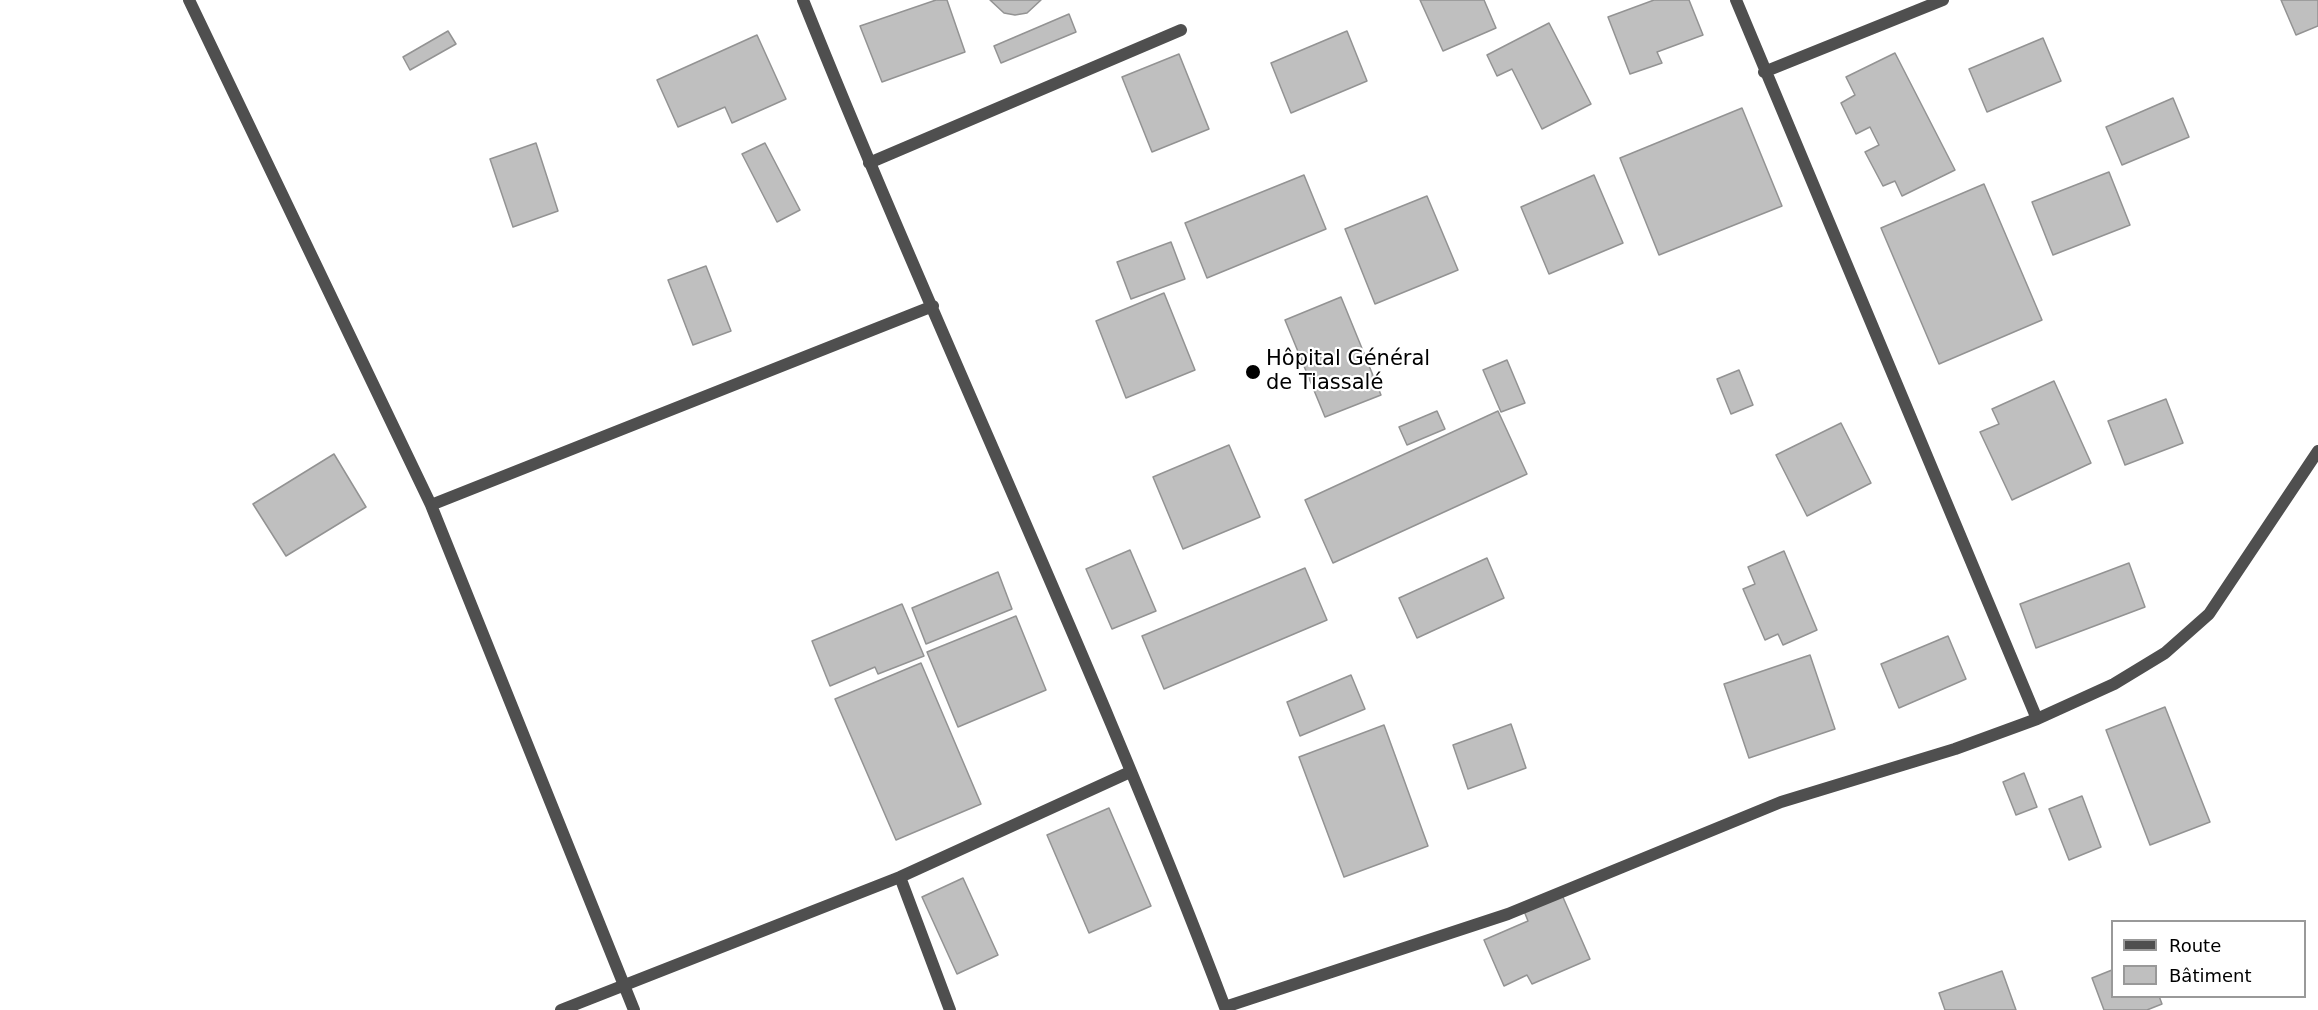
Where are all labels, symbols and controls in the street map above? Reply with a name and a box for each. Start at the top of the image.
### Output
place label: Hôpital Général de Tiassalé [1266,347,1430,397]
marker: Hôpital Général de Tiassalé [1244,363,1262,381]
legend [2111,920,2306,998]
text: Route [2169,935,2221,956]
text: Bâtiment [2169,965,2252,986]

